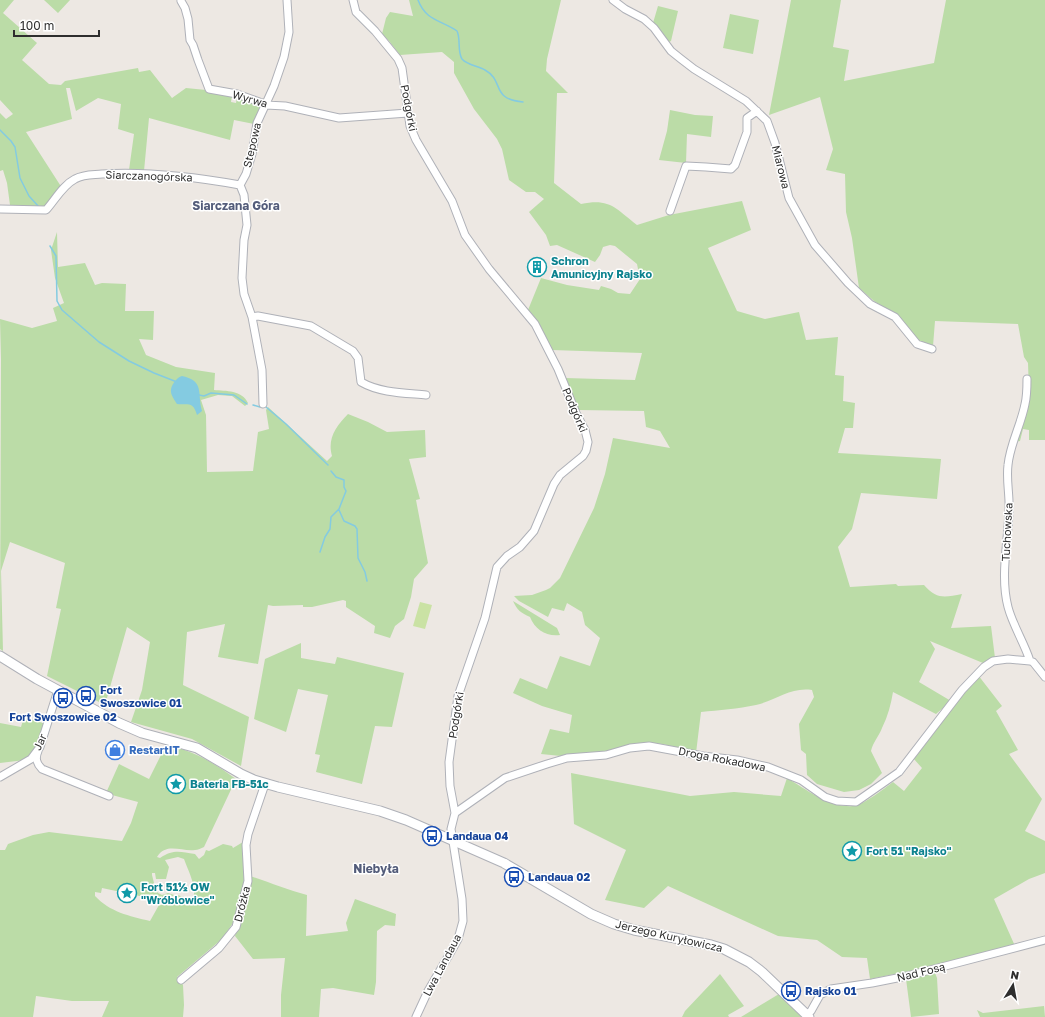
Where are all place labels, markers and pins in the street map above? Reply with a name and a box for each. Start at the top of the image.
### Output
place label: Schron Amunicyjny Rajsko [551,254,652,280]
building icon: Schron Amunicyjny Rajsko [526,256,548,278]
place label: Fort Swoszowice 01 [100,683,182,709]
bus stop icon: Fort Swoszowice 01 [75,685,97,707]
bus stop icon: Fort Swoszowice 02 [52,687,74,709]
place label: Fort Swoszowice 02 [9,710,117,723]
shop icon: RestartIT [104,739,126,761]
place label: RestartIT [129,743,180,756]
place icon: Bateria FB-51c [165,773,187,795]
place label: Bateria FB-51c [190,777,269,790]
bus stop icon: Landaua 04 [421,825,443,847]
place label: Landaua 04 [446,829,508,842]
place icon: Fort 51 "Rajsko" [841,840,863,862]
place label: Fort 51 "Rajsko" [866,844,952,857]
bus stop icon: Landaua 02 [503,866,525,888]
place label: Landaua 02 [528,870,590,883]
place label: Fort 51½ OW "Wróblowice" [141,880,215,906]
place icon: Fort 51½ OW "Wróblowice" [116,882,138,904]
bus stop icon: Rajsko 01 [780,980,802,1002]
place label: Rajsko 01 [805,984,857,997]

